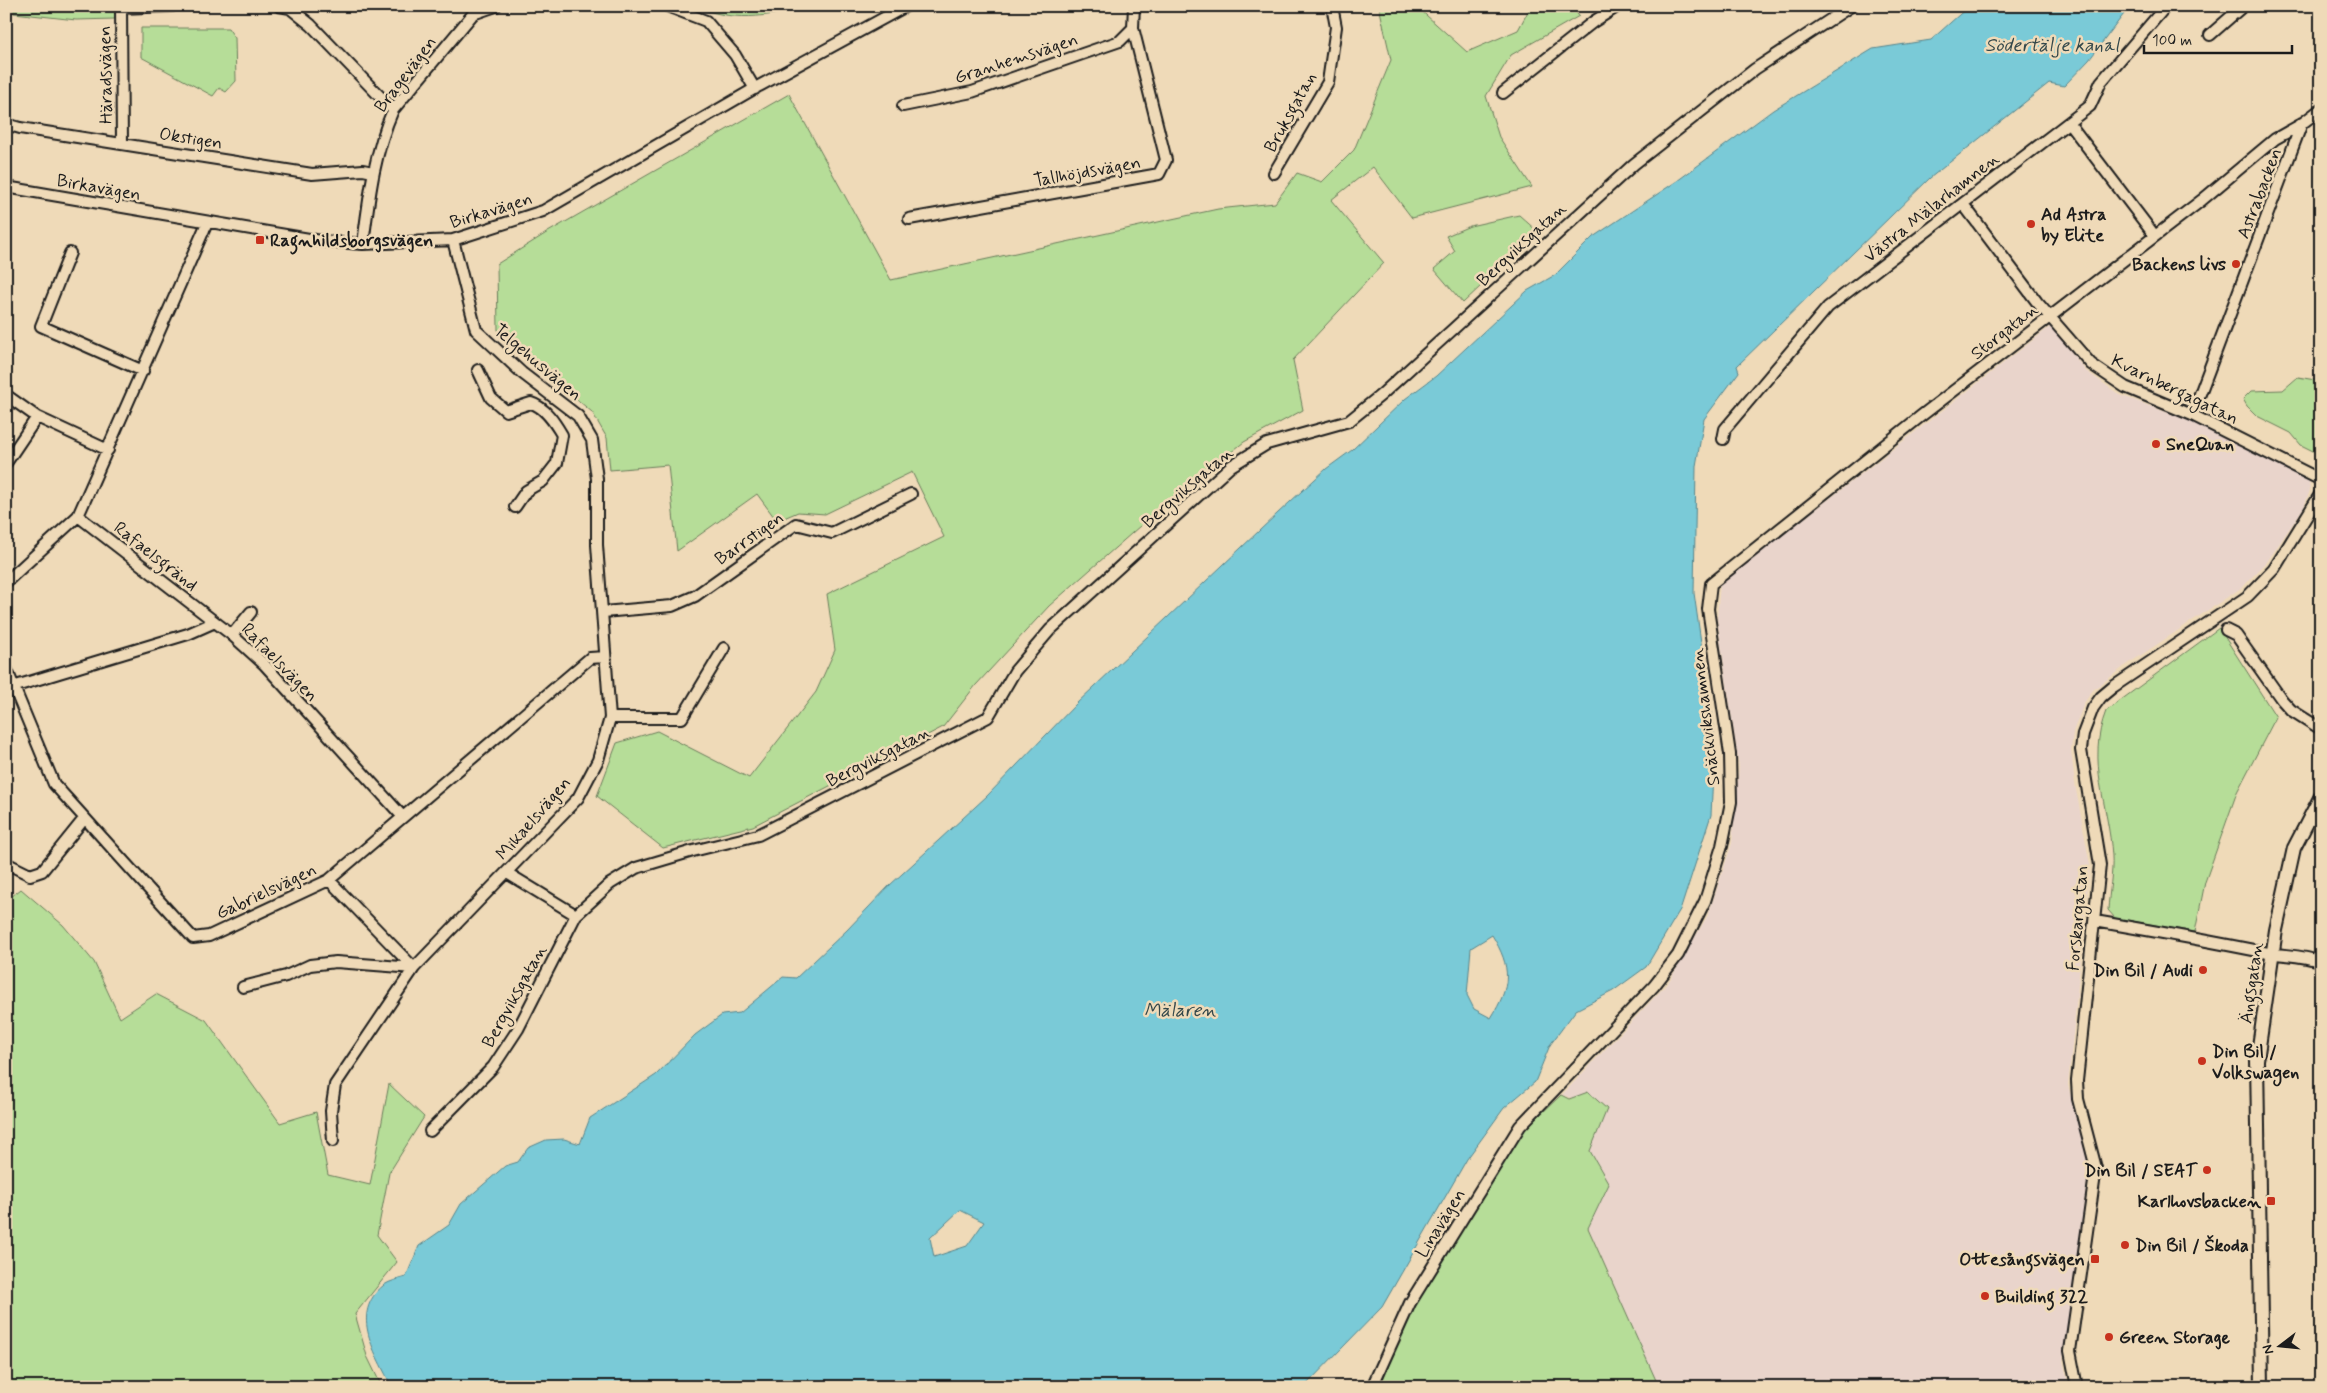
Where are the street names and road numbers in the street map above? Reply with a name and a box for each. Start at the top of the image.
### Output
street label: Häradsvägen [93,26,119,124]
street label: Granhemsvägen [952,28,1081,90]
street label: Bragevägen [369,31,443,118]
street label: Bruksgatan [1259,68,1325,158]
street label: Okstigen [157,122,224,156]
street label: Astrabacken [2232,145,2288,242]
street label: Västra Mälarhamnen [1859,147,2005,268]
street label: Tallhöjdsvägen [1032,151,1143,193]
street label: Birkavägen [55,169,143,207]
street label: Birkavägen [447,187,535,235]
street label: Bergviksgatan [1472,197,1572,293]
street label: Storgatan [1966,298,2043,366]
street label: Telgehusvägen [487,319,587,408]
street label: Kvarnbergagatan [2106,349,2242,433]
street label: Bergviksgatan [1137,441,1239,535]
street label: Barrstigen [710,506,789,571]
street label: Rafaelsgränd [107,516,202,599]
street label: Rafaelsvägen [235,618,323,707]
street label: Snäckvikshamnen [1686,647,1726,787]
street label: Bergviksgatan [822,720,935,794]
street label: Mikaelsvägen [491,772,577,866]
street label: Gabrielsvägen [212,858,321,926]
street label: Forskargatan [2061,864,2096,972]
street label: Bergviksgatan [477,941,554,1053]
street label: Ängsgatan [2234,941,2272,1026]
street label: Linavägen [1410,1184,1471,1263]

